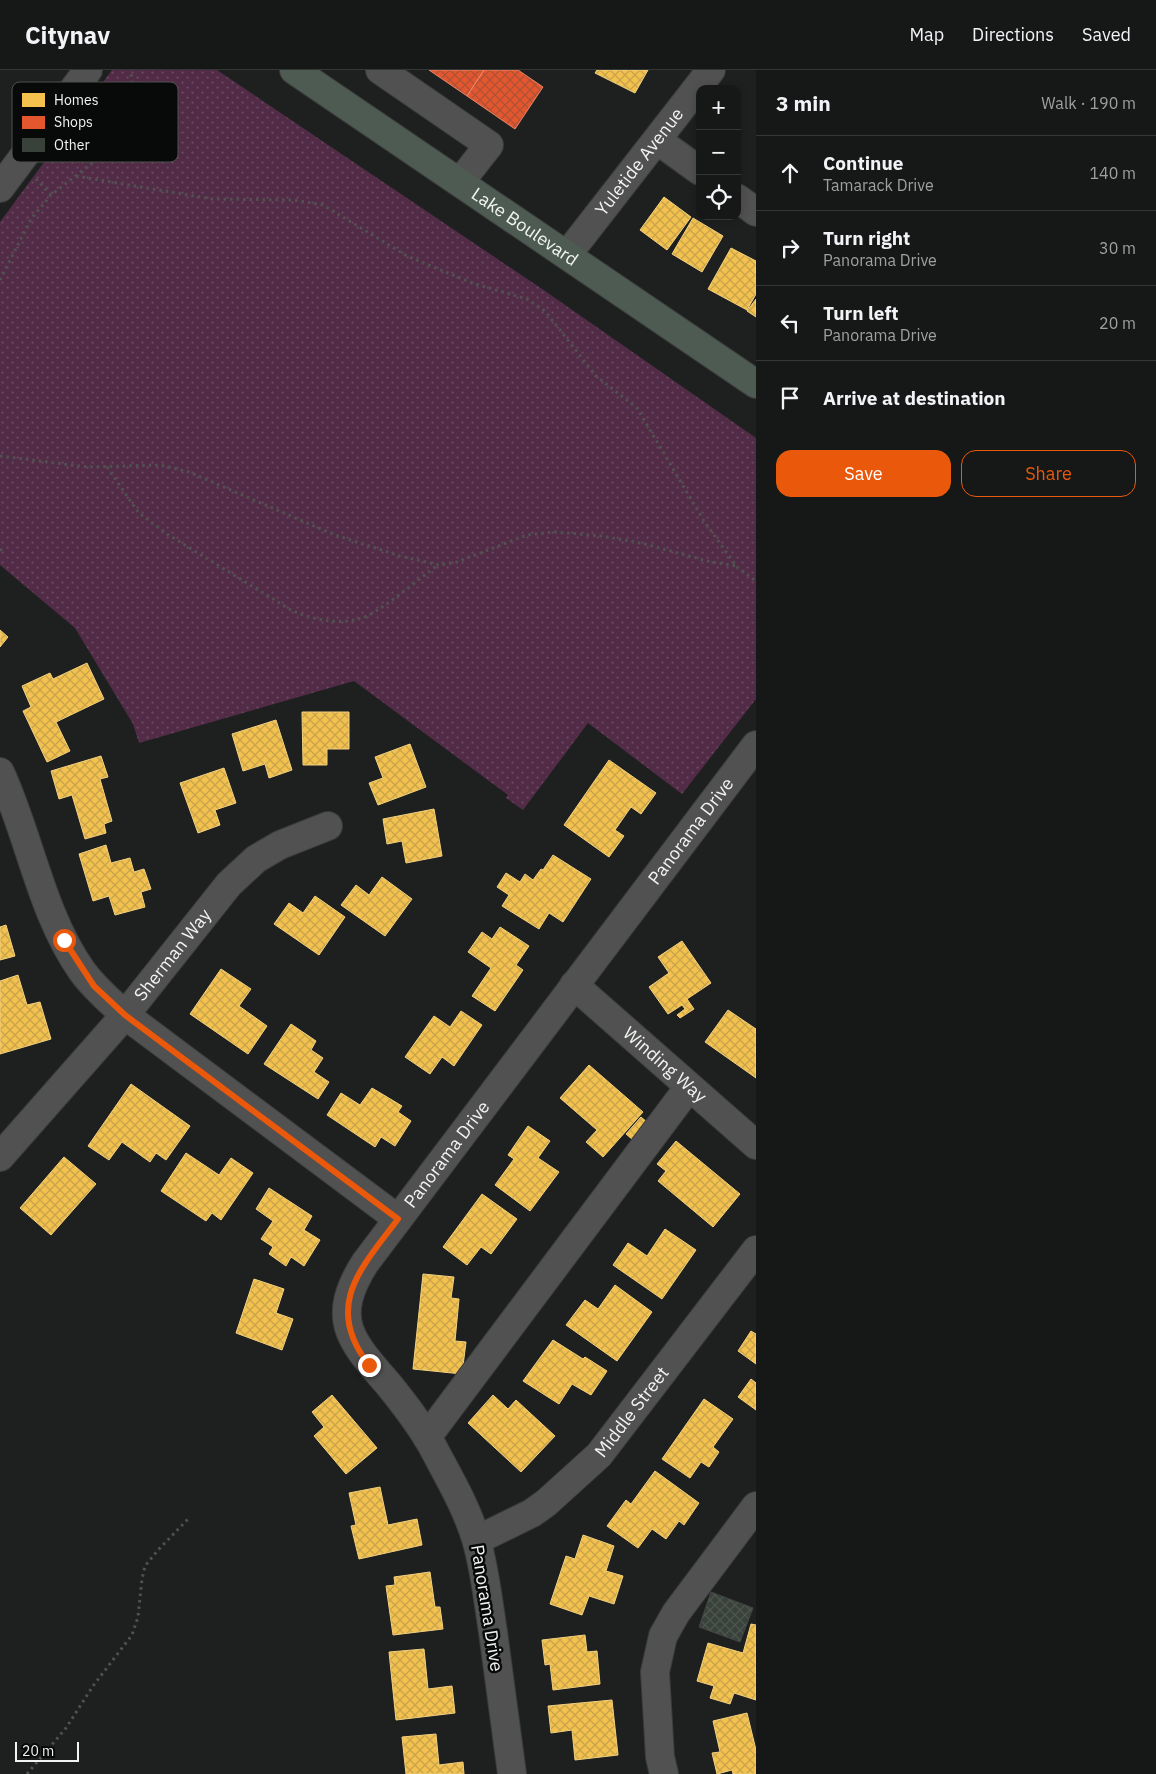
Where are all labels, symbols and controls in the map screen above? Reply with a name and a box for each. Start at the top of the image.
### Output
text: Citynav [25,19,110,51]
text: Map [909,23,944,46]
text: Directions [972,23,1054,46]
text: Saved [1082,23,1131,46]
legend [12,82,178,162]
map controls [696,85,741,220]
button: + [696,85,741,130]
text: 3 min [776,89,831,117]
text: Homes [54,91,99,109]
text: Walk · 190 m [1041,93,1136,113]
street label: Yuletide Avenue [590,103,688,220]
text: Shops [54,113,93,131]
button: − [696,130,741,175]
text: Other [54,136,90,154]
text: Continue [823,151,903,175]
icon: ahead [776,159,804,187]
text: 140 m [1089,163,1136,183]
button: locate [696,175,741,220]
text: Tamarack Drive [823,175,934,195]
street label: Lake Boulevard [467,182,583,271]
text: Turn right [823,226,910,250]
icon: right [776,234,804,262]
text: 30 m [1099,238,1136,258]
text: Panorama Drive [823,250,937,270]
text: Turn left [823,301,899,325]
icon: left [776,309,804,337]
text: 20 m [1099,313,1136,333]
text: Panorama Drive [823,325,937,345]
icon: arrive [776,384,804,412]
text: Arrive at destination [823,386,1006,410]
button: Save [776,450,951,497]
button: Share [961,450,1136,497]
street label: Panorama Drive [643,773,738,889]
street label: Sherman Way [129,904,216,1005]
route start [53,929,76,952]
street label: Winding Way [619,1022,712,1108]
street label: Panorama Drive [399,1096,494,1212]
route end [358,1354,381,1377]
street label: Middle Street [589,1362,674,1462]
street label: Panorama Drive [466,1543,509,1673]
scale bar [15,1739,79,1762]
text: 20 m [22,1742,54,1760]

